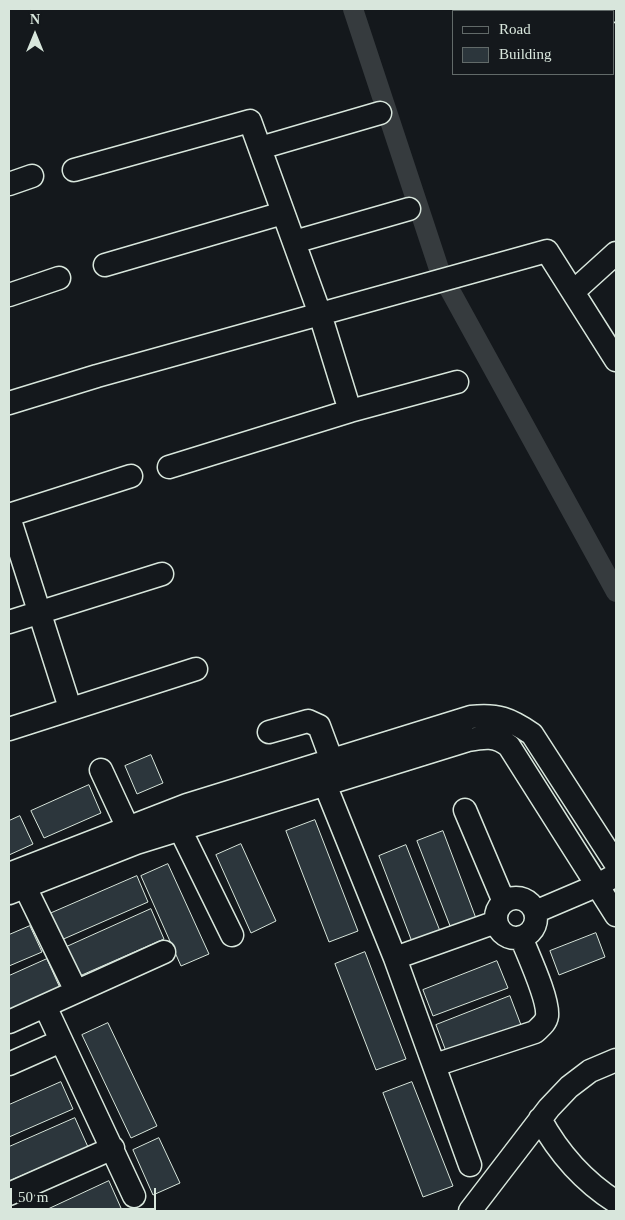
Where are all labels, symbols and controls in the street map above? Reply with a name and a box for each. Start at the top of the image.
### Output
north arrow [10,10,60,60]
legend [452,10,615,75]
text: N [30,12,40,27]
text: Road [499,21,531,37]
text: Building [499,46,552,62]
scale bar [12,1178,159,1210]
text: 50 m [18,1189,48,1205]

